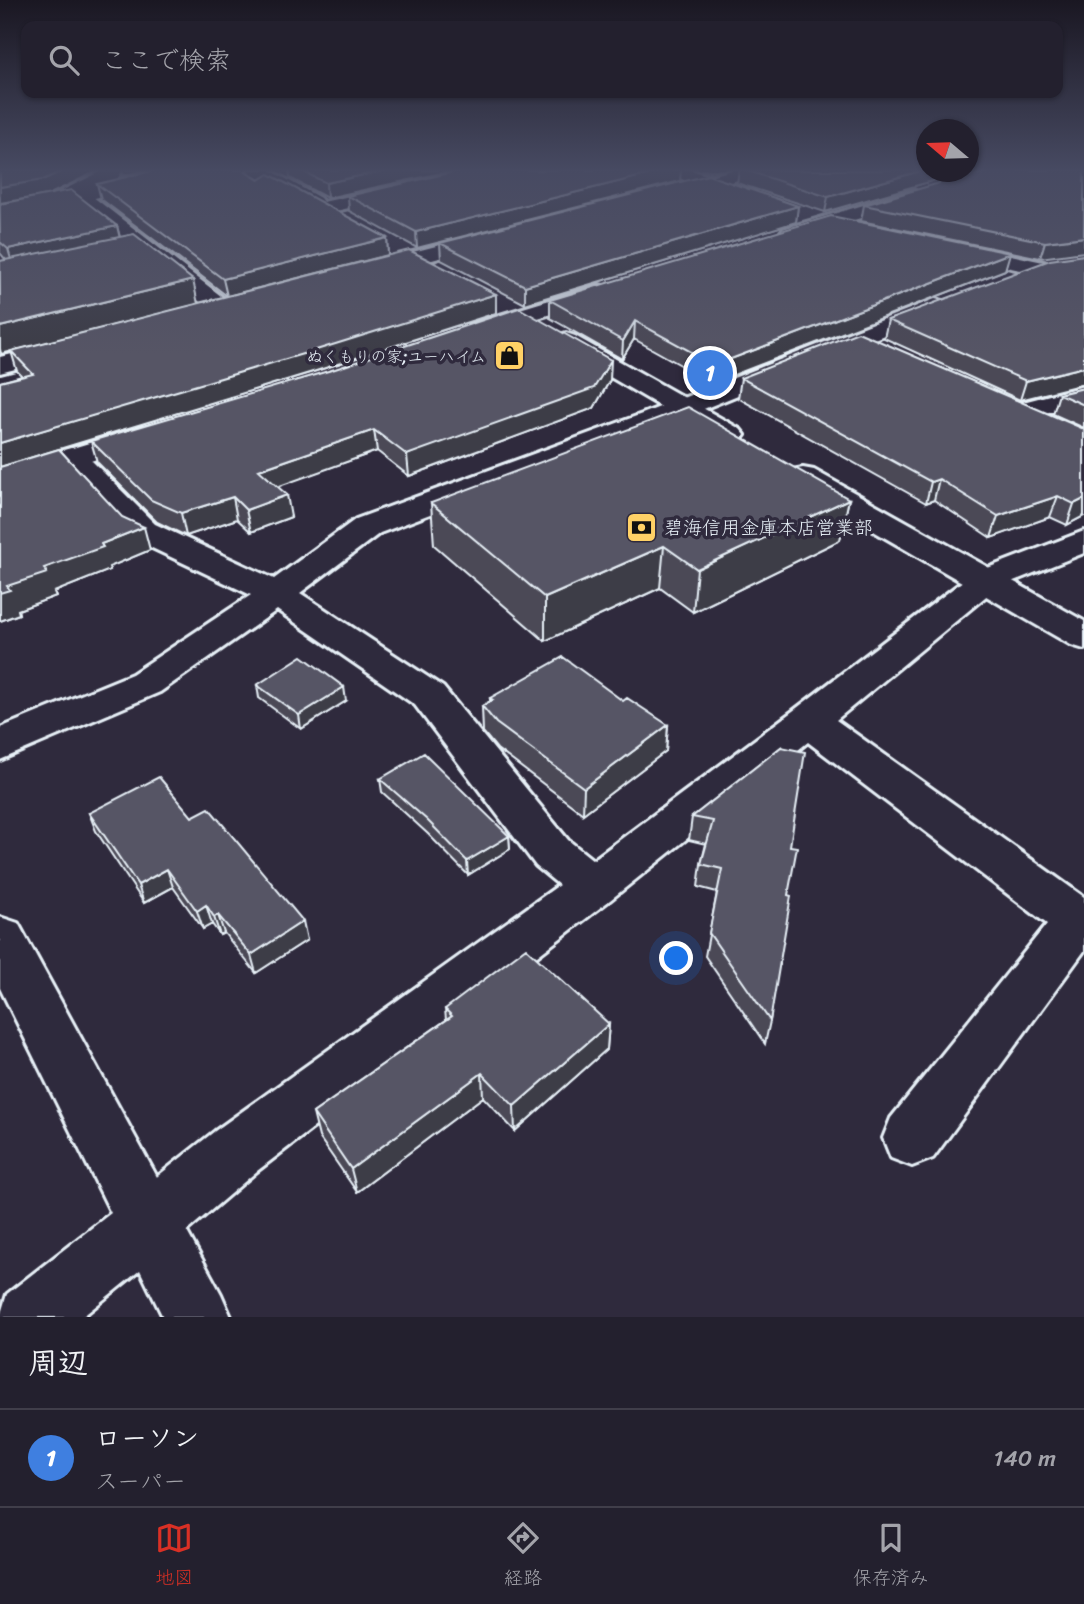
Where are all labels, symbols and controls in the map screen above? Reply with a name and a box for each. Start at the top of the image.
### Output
search box [21,21,1063,98]
text: ここで検索 [101,37,231,83]
icon: search [45,41,83,79]
north arrow [916,119,979,182]
shop icon: ぬくもりの家;ユーハイム [492,339,526,373]
place label: ぬくもりの家;ユーハイム [306,342,486,371]
pin: 1 [687,347,733,399]
bank icon: 碧海信用金庫本店営業部 [624,510,658,544]
place label: 碧海信用金庫本店営業部 [664,511,873,544]
your location [659,941,693,975]
text: 周辺 [28,1336,88,1390]
text: ローソン [95,1415,199,1461]
text: 1 [46,1438,56,1479]
text: 140 m [994,1438,1056,1479]
text: スーパー [95,1461,186,1502]
tab: 地図 [155,1519,193,1594]
tab: 経路 [504,1519,542,1594]
tab: 保存済み [853,1519,929,1594]

